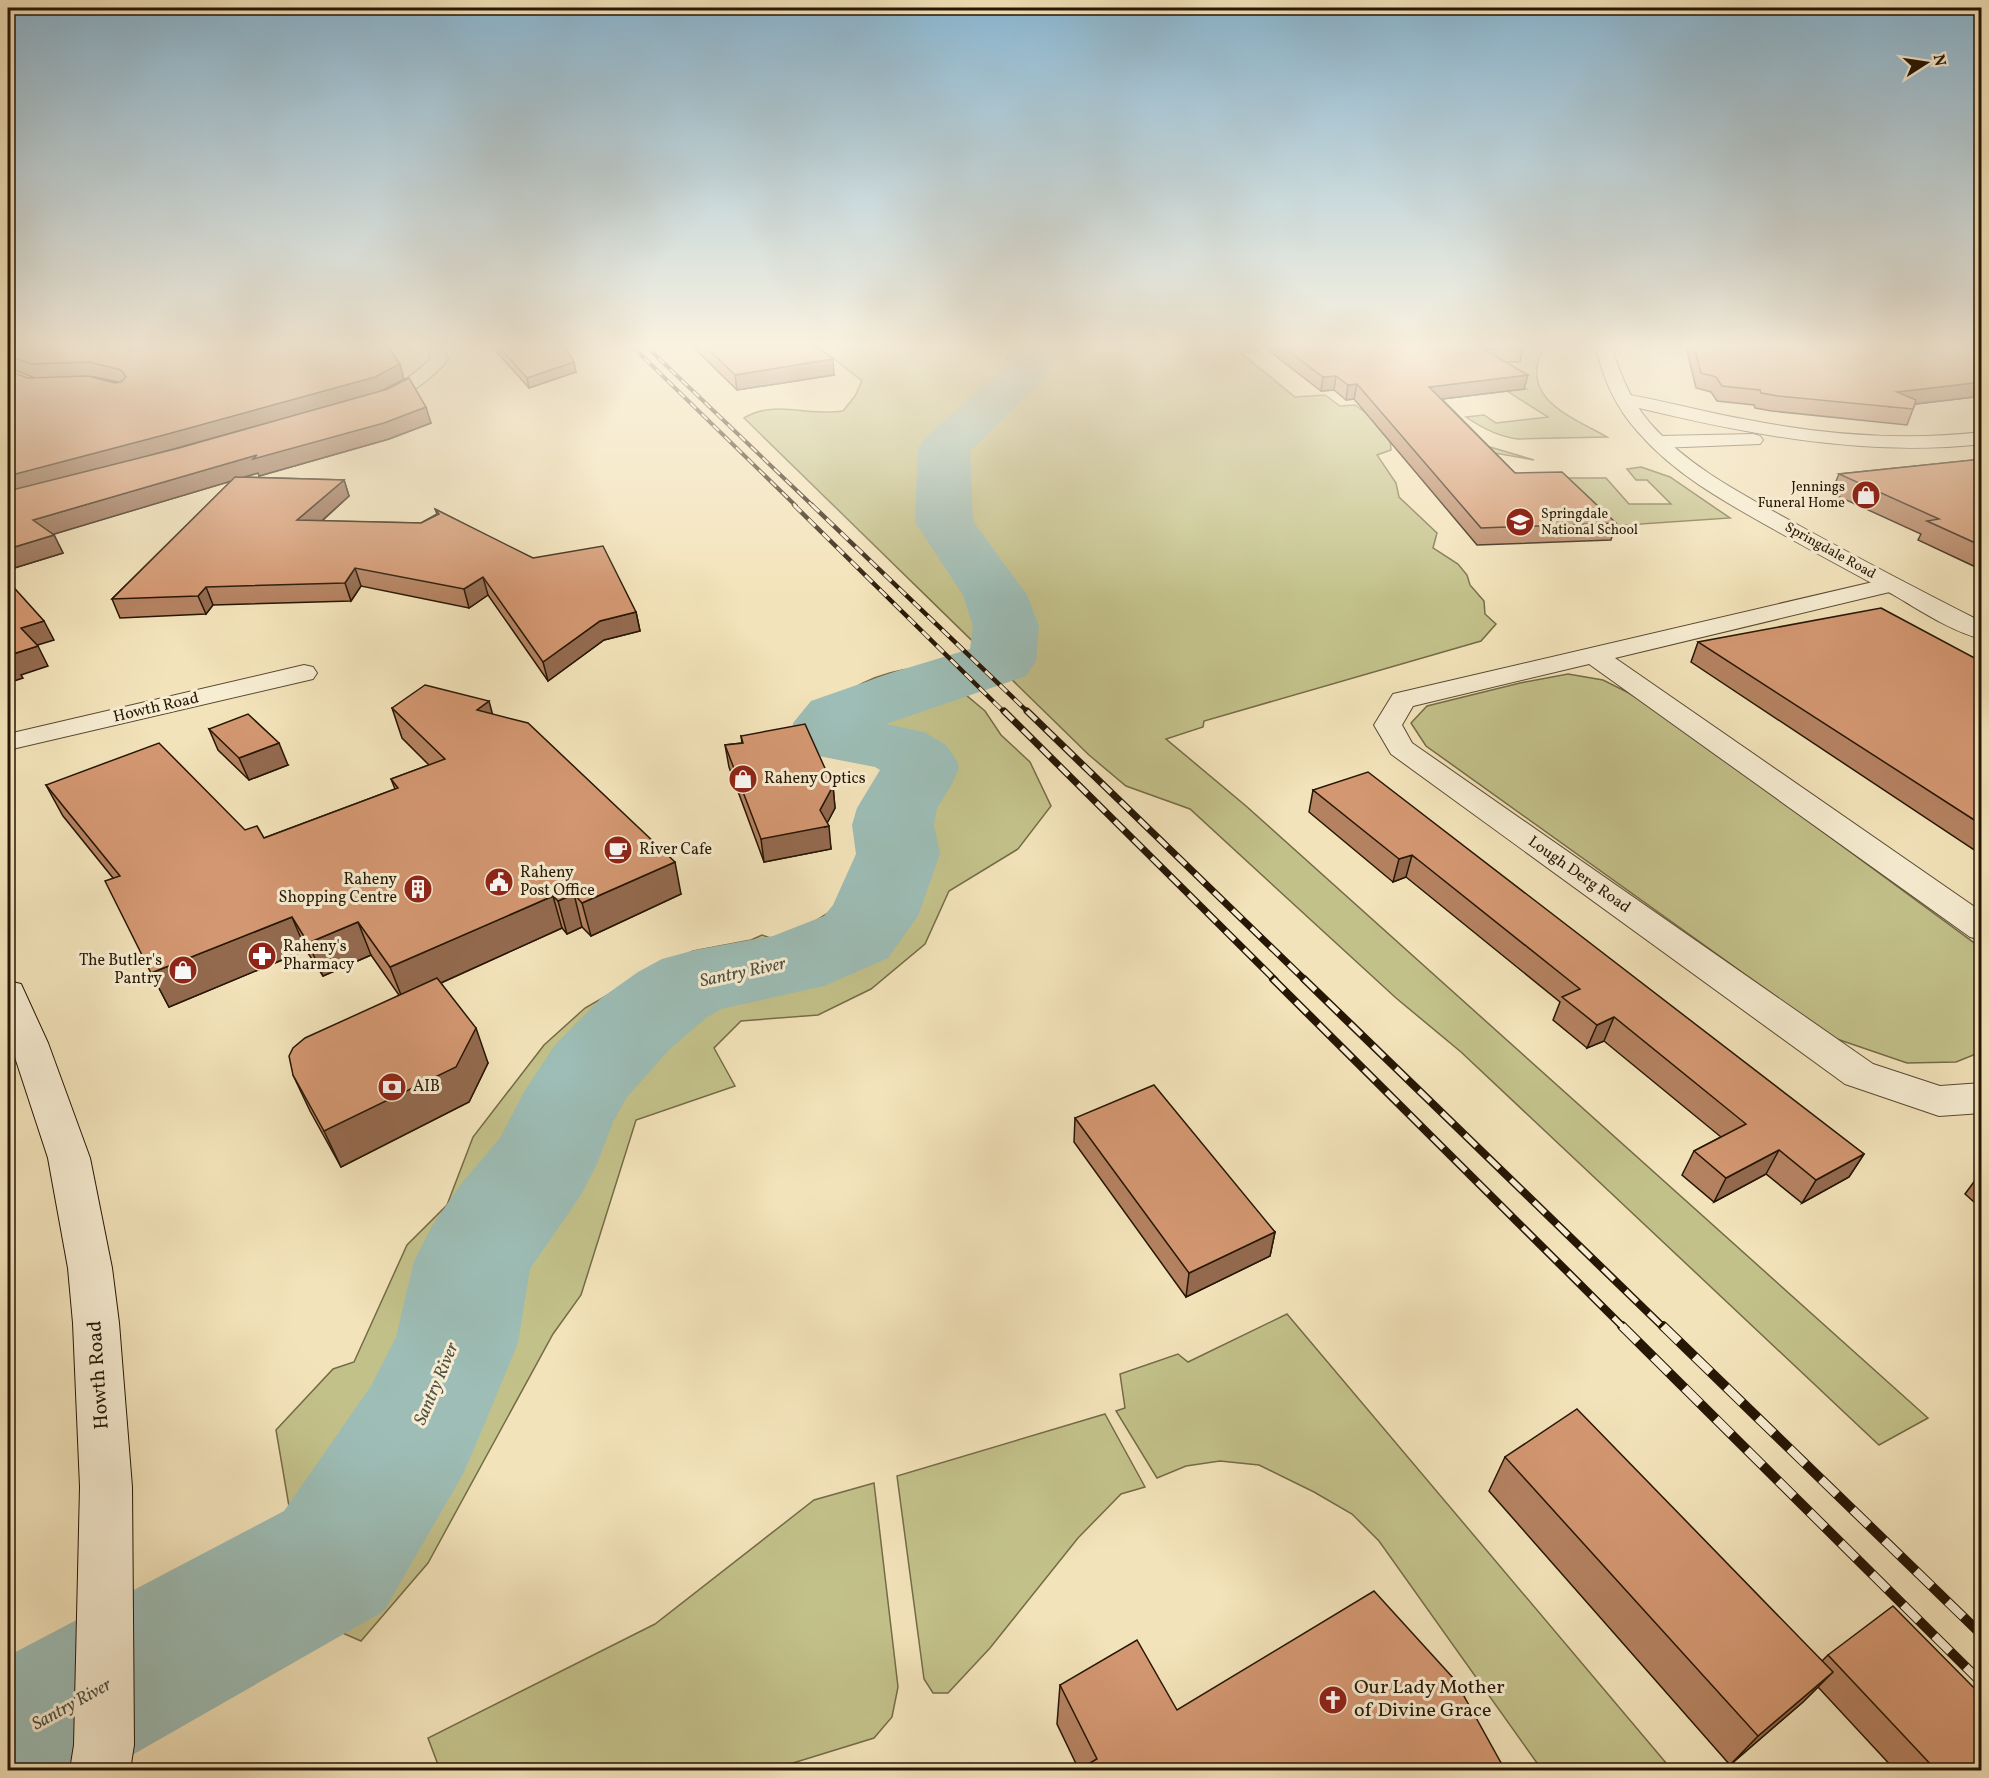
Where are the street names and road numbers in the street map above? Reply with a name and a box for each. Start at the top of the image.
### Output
street label: Springdale Road [1781,518,1879,584]
street label: Howth Road [111,687,201,729]
street label: Lough Derg Road [1523,831,1635,919]
street label: Howth Road [81,1320,117,1430]

